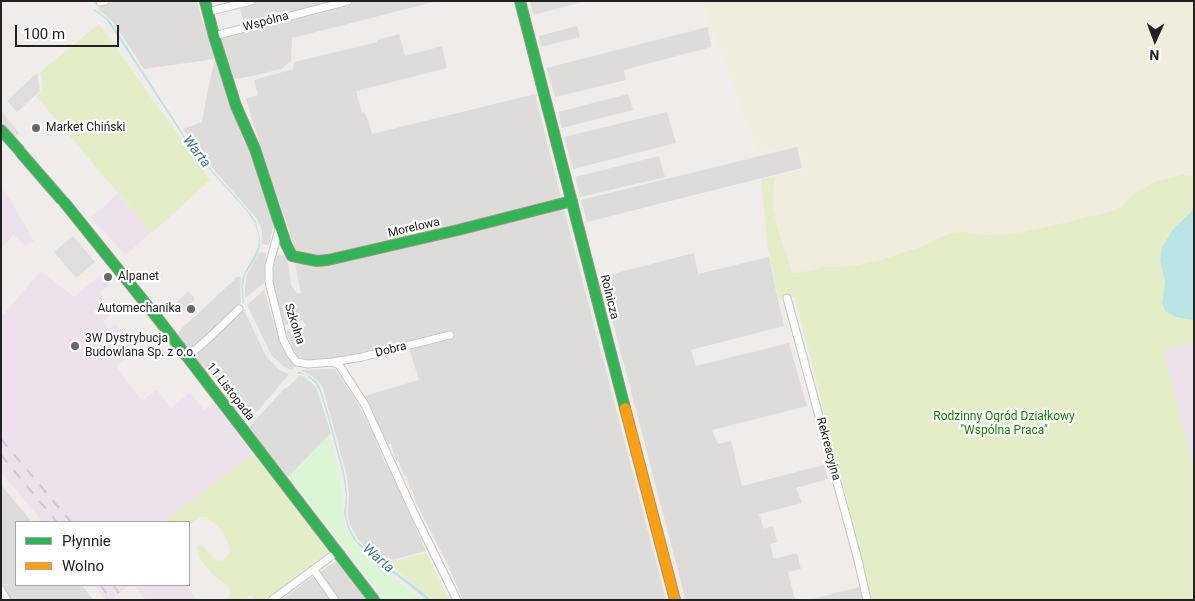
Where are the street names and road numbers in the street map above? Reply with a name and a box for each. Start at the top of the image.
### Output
street label: Wspólna [242,9,290,35]
street label: Morelowa [387,215,441,241]
street label: Rolnicza [597,273,621,321]
street label: Szkolna [281,302,307,346]
street label: Dobra [374,339,408,361]
street label: 11 Listopada [203,360,257,424]
street label: Rekreacyjna [813,416,843,482]

